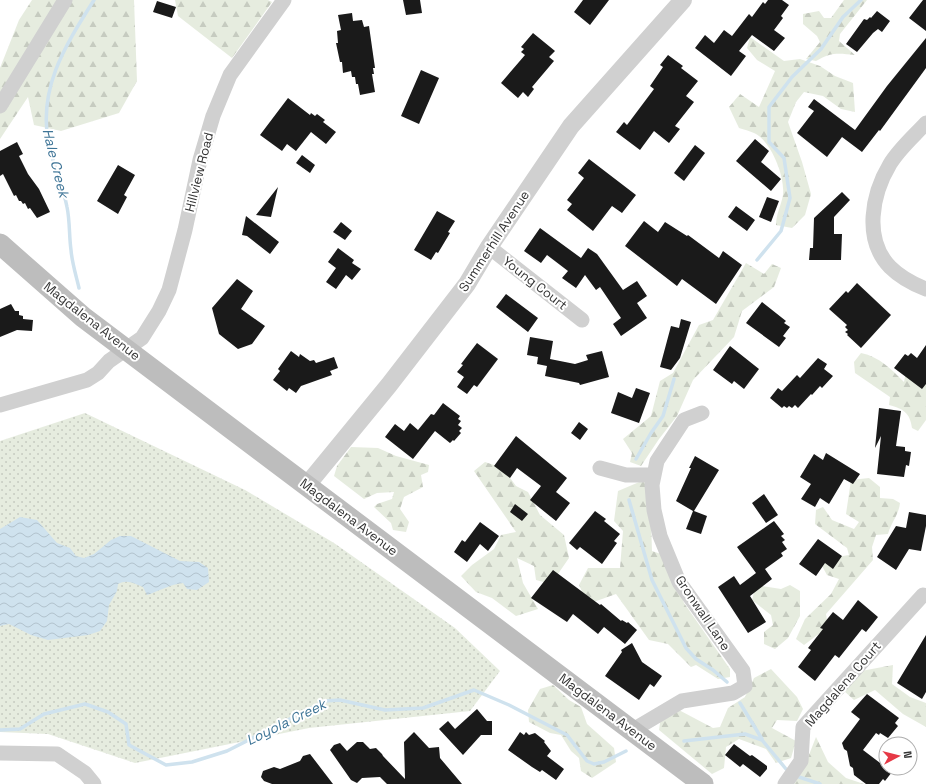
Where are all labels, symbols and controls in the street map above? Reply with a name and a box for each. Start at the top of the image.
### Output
water label: Hale Creek [39,127,74,201]
street label: Hillview Road [181,130,217,214]
street label: Summerhill Avenue [455,187,533,295]
street label: Young Court [499,252,571,314]
street label: Magdalena Avenue [40,278,144,364]
street label: Magdalena Avenue [297,475,401,559]
street label: Gronwall Lane [672,572,734,654]
street label: Magdalena Court [801,638,885,730]
street label: Magdalena Avenue [556,670,660,754]
water label: Loyola Creek [243,694,330,749]
north arrow [878,736,918,776]
text: N [901,750,915,759]

